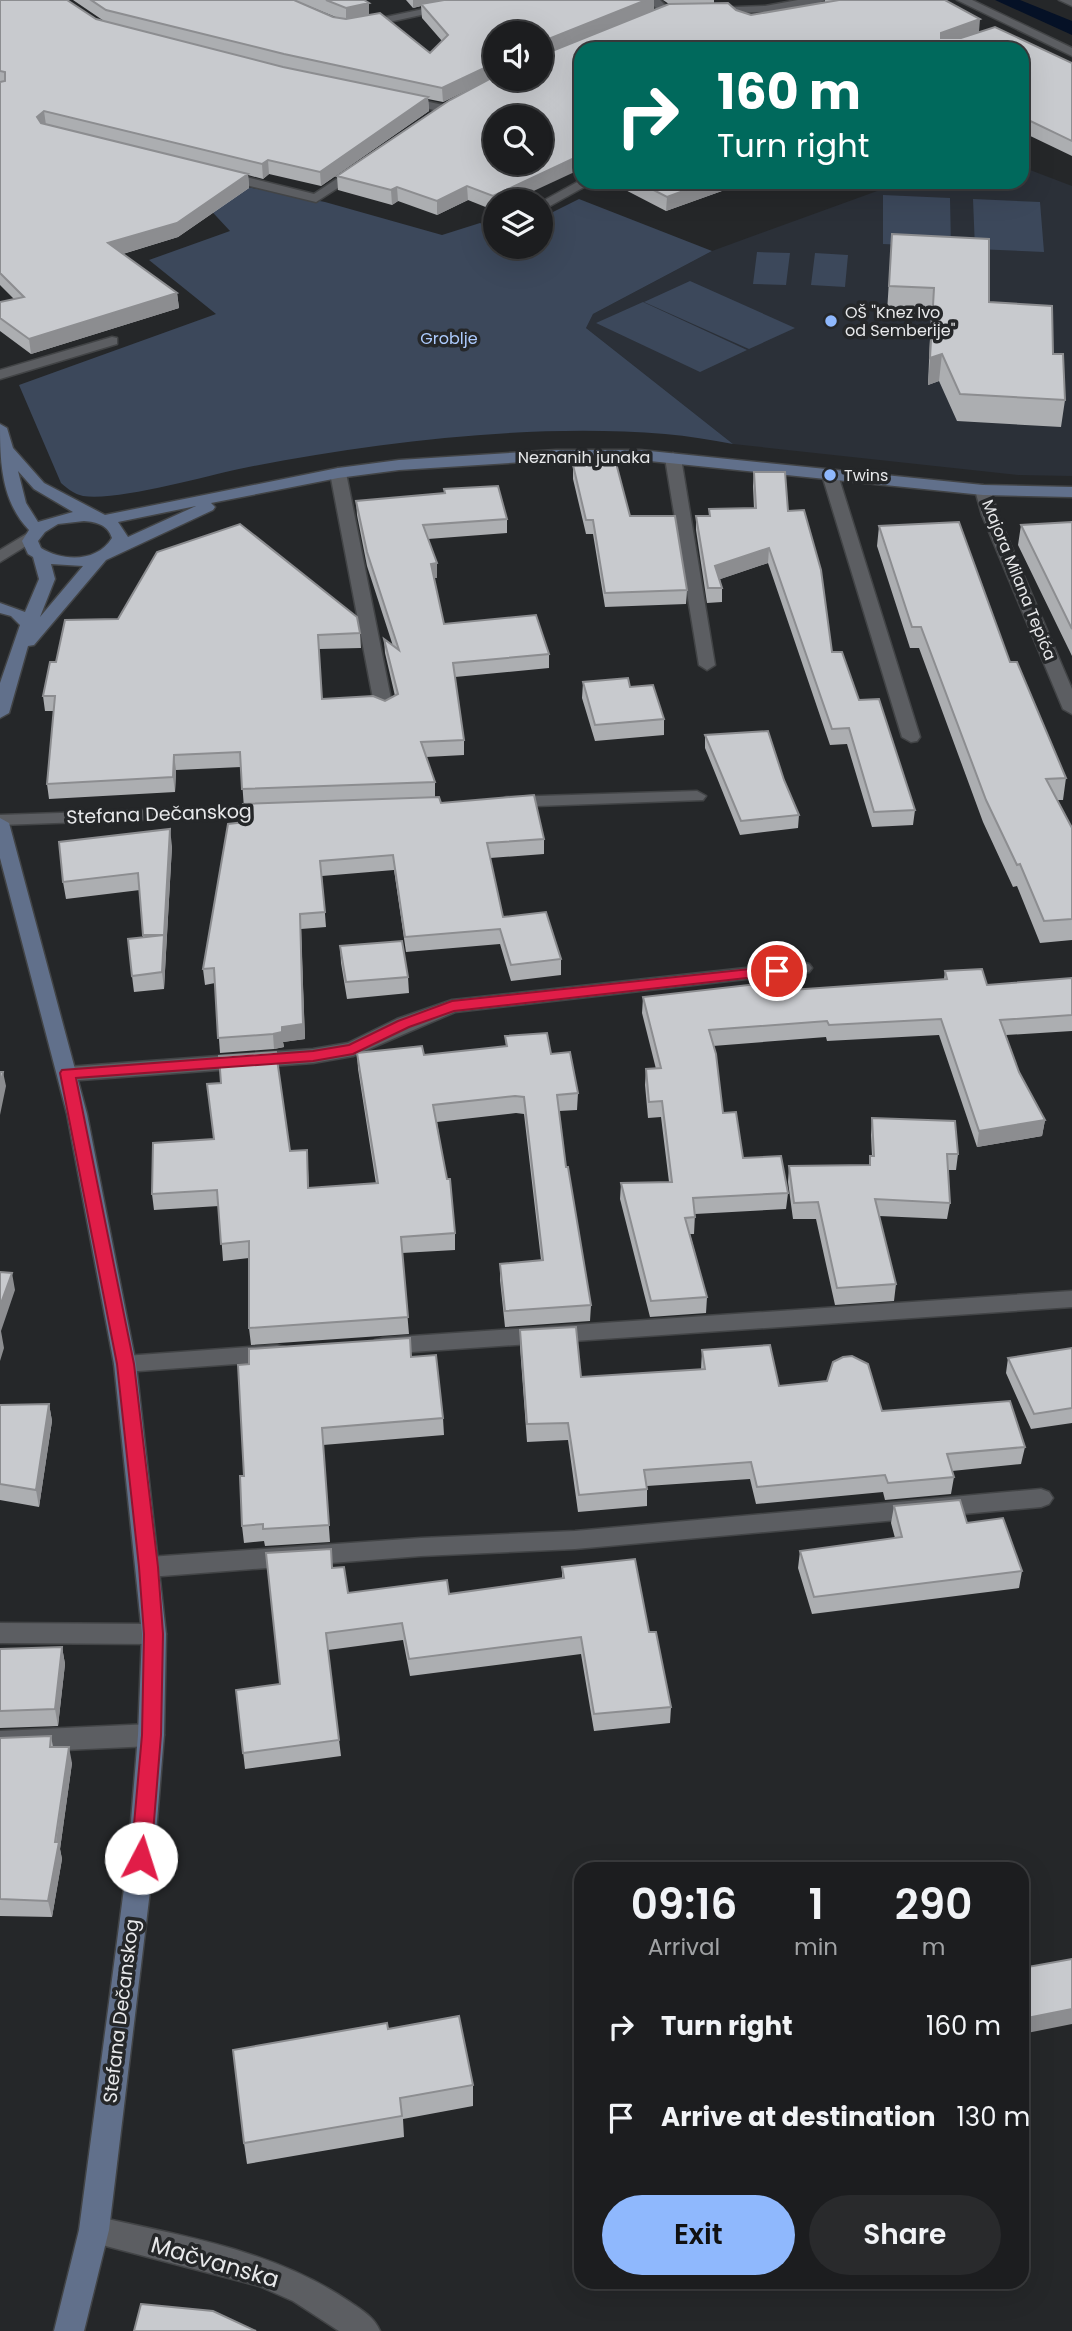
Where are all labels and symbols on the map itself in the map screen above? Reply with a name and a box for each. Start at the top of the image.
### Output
place label: OŠ "Knez Ivo od Semberije" [845,301,956,342]
marker: OŠ "Knez Ivo od Semberije" [823,313,839,329]
park label: Groblje [420,327,478,350]
street label: Neznanih junaka [518,446,650,469]
place label: Twins [844,464,888,487]
marker: Twins [822,467,838,483]
street label: Majora Milana Tepića [976,496,1062,664]
street label: Stefana Dečanskog [66,797,252,831]
pin [747,941,807,1001]
position arrow [104,1821,178,1895]
street label: Stefana Dečanskog [96,1917,146,2105]
street label: Mačvanska [147,2228,283,2296]

